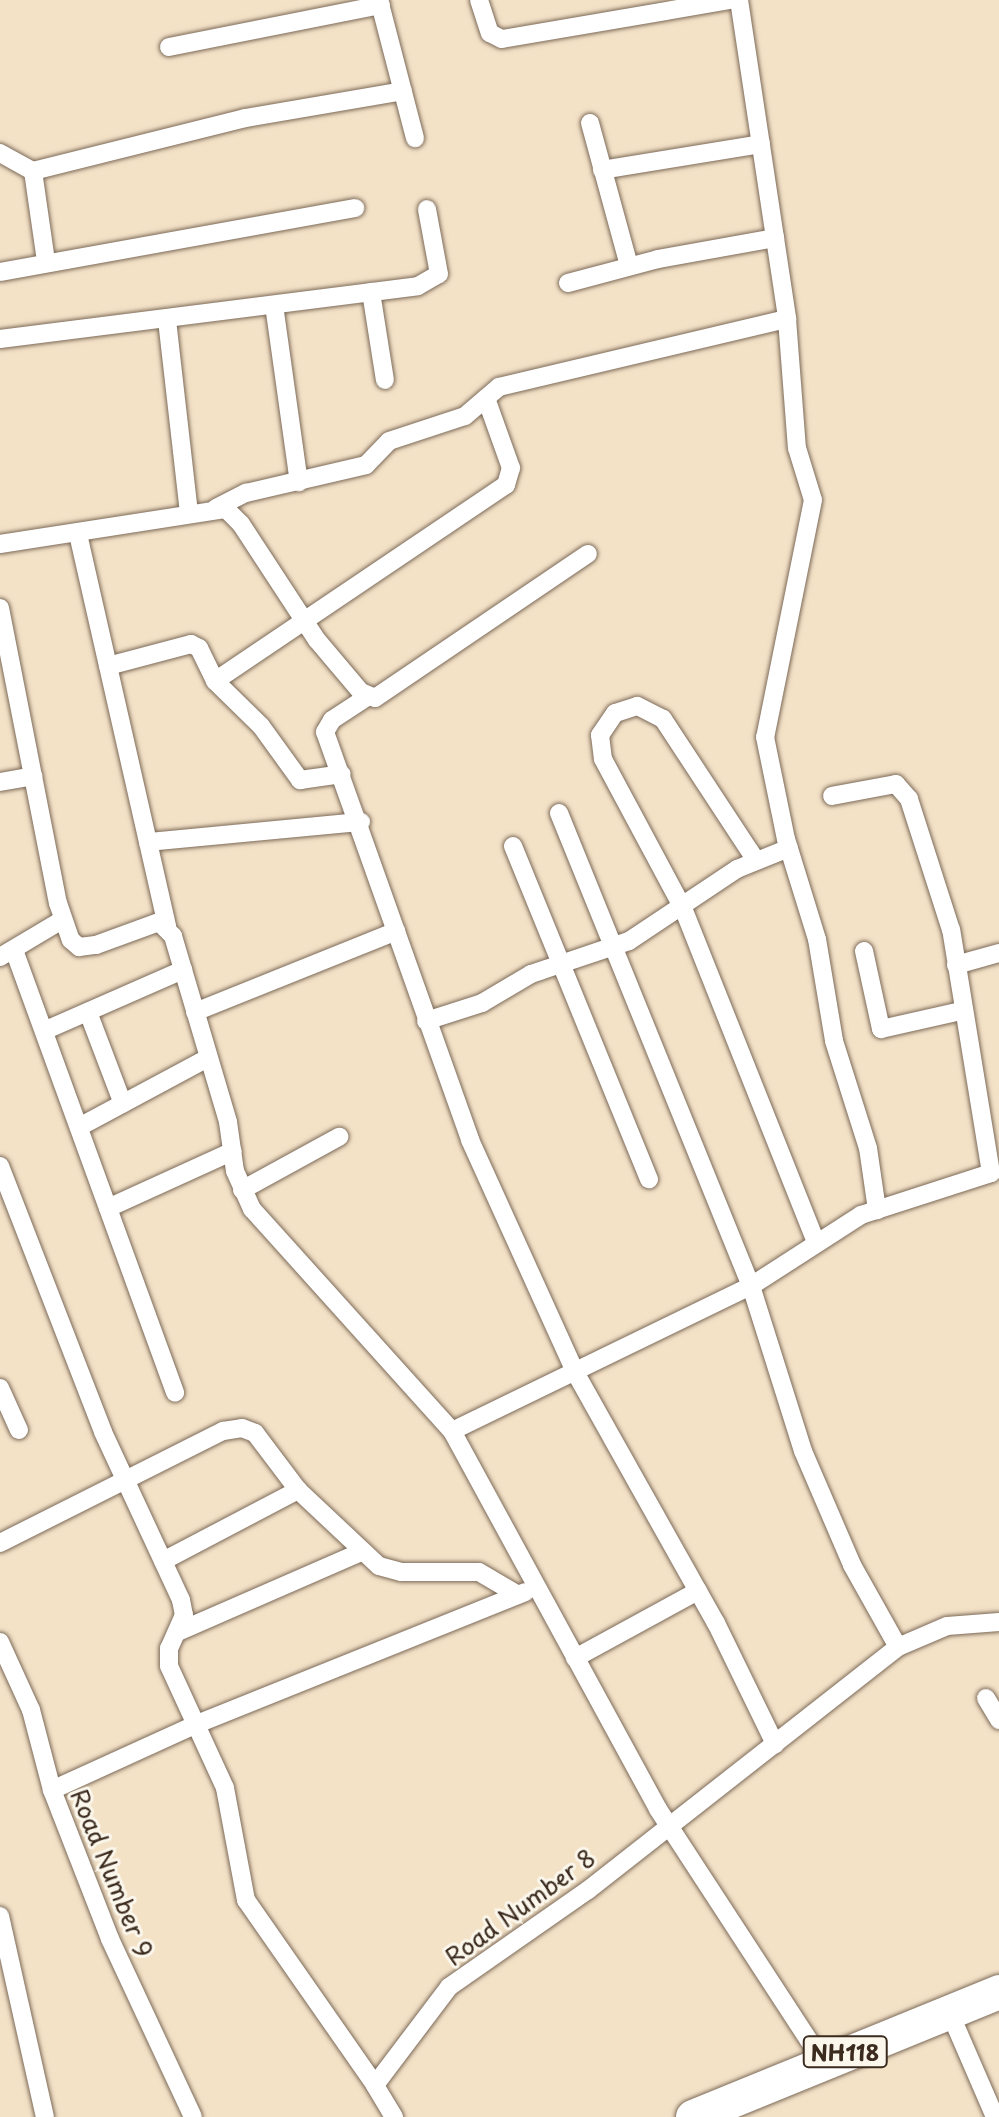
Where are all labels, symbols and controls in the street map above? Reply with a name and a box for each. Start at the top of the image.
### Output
street label: Road Number 9 [65,1785,159,1961]
street label: Road Number 8 [439,1842,601,1972]
road number: NH118 [801,2034,889,2070]

